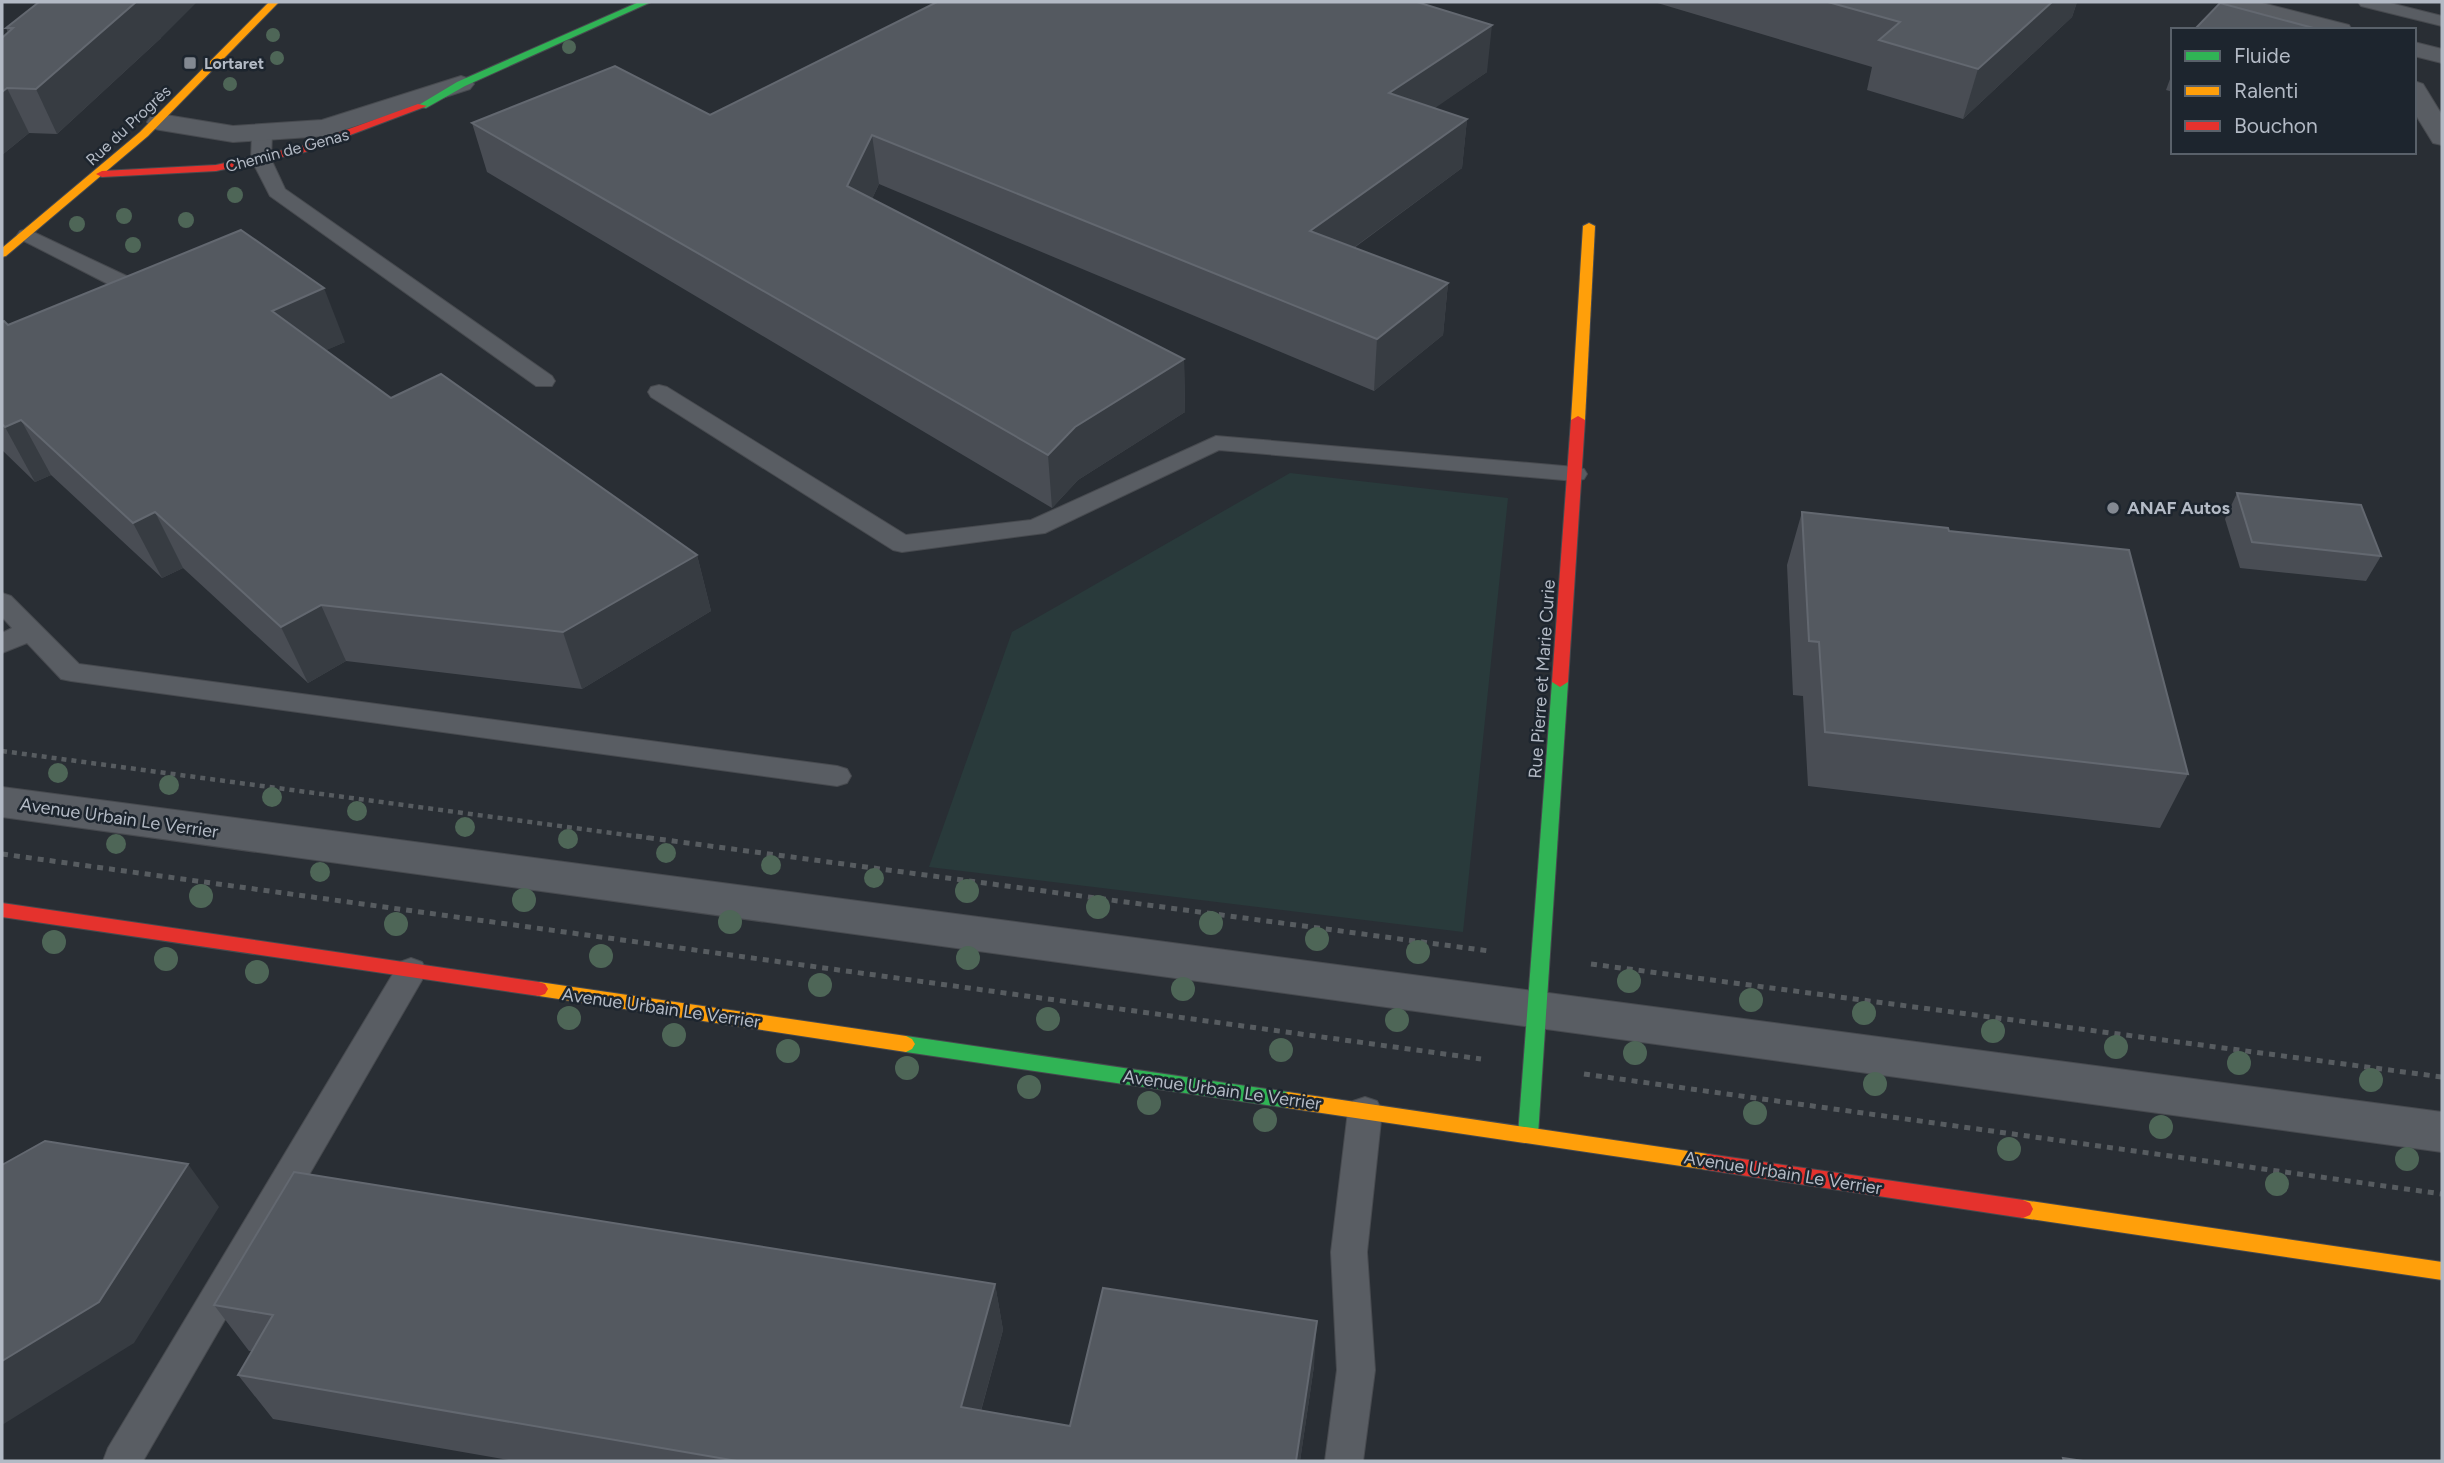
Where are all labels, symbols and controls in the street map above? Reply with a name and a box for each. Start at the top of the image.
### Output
legend [2171,28,2416,154]
text: Fluide [2234,43,2290,68]
place label: Lortaret [204,54,264,73]
marker: Lortaret [182,55,198,71]
text: Ralenti [2234,78,2298,103]
street label: Rue du Progrès [82,81,175,169]
text: Bouchon [2234,113,2318,138]
street label: Chemin de Genas [223,125,351,176]
place label: ANAF Autos [2127,497,2230,519]
marker: ANAF Autos [2105,500,2121,516]
street label: Rue Pierre et Marie Curie [1524,579,1560,779]
street label: Avenue Urbain Le Verrier [18,793,220,843]
street label: Avenue Urbain Le Verrier [560,983,762,1033]
street label: Avenue Urbain Le Verrier [1121,1065,1323,1115]
street label: Avenue Urbain Le Verrier [1683,1146,1883,1200]

